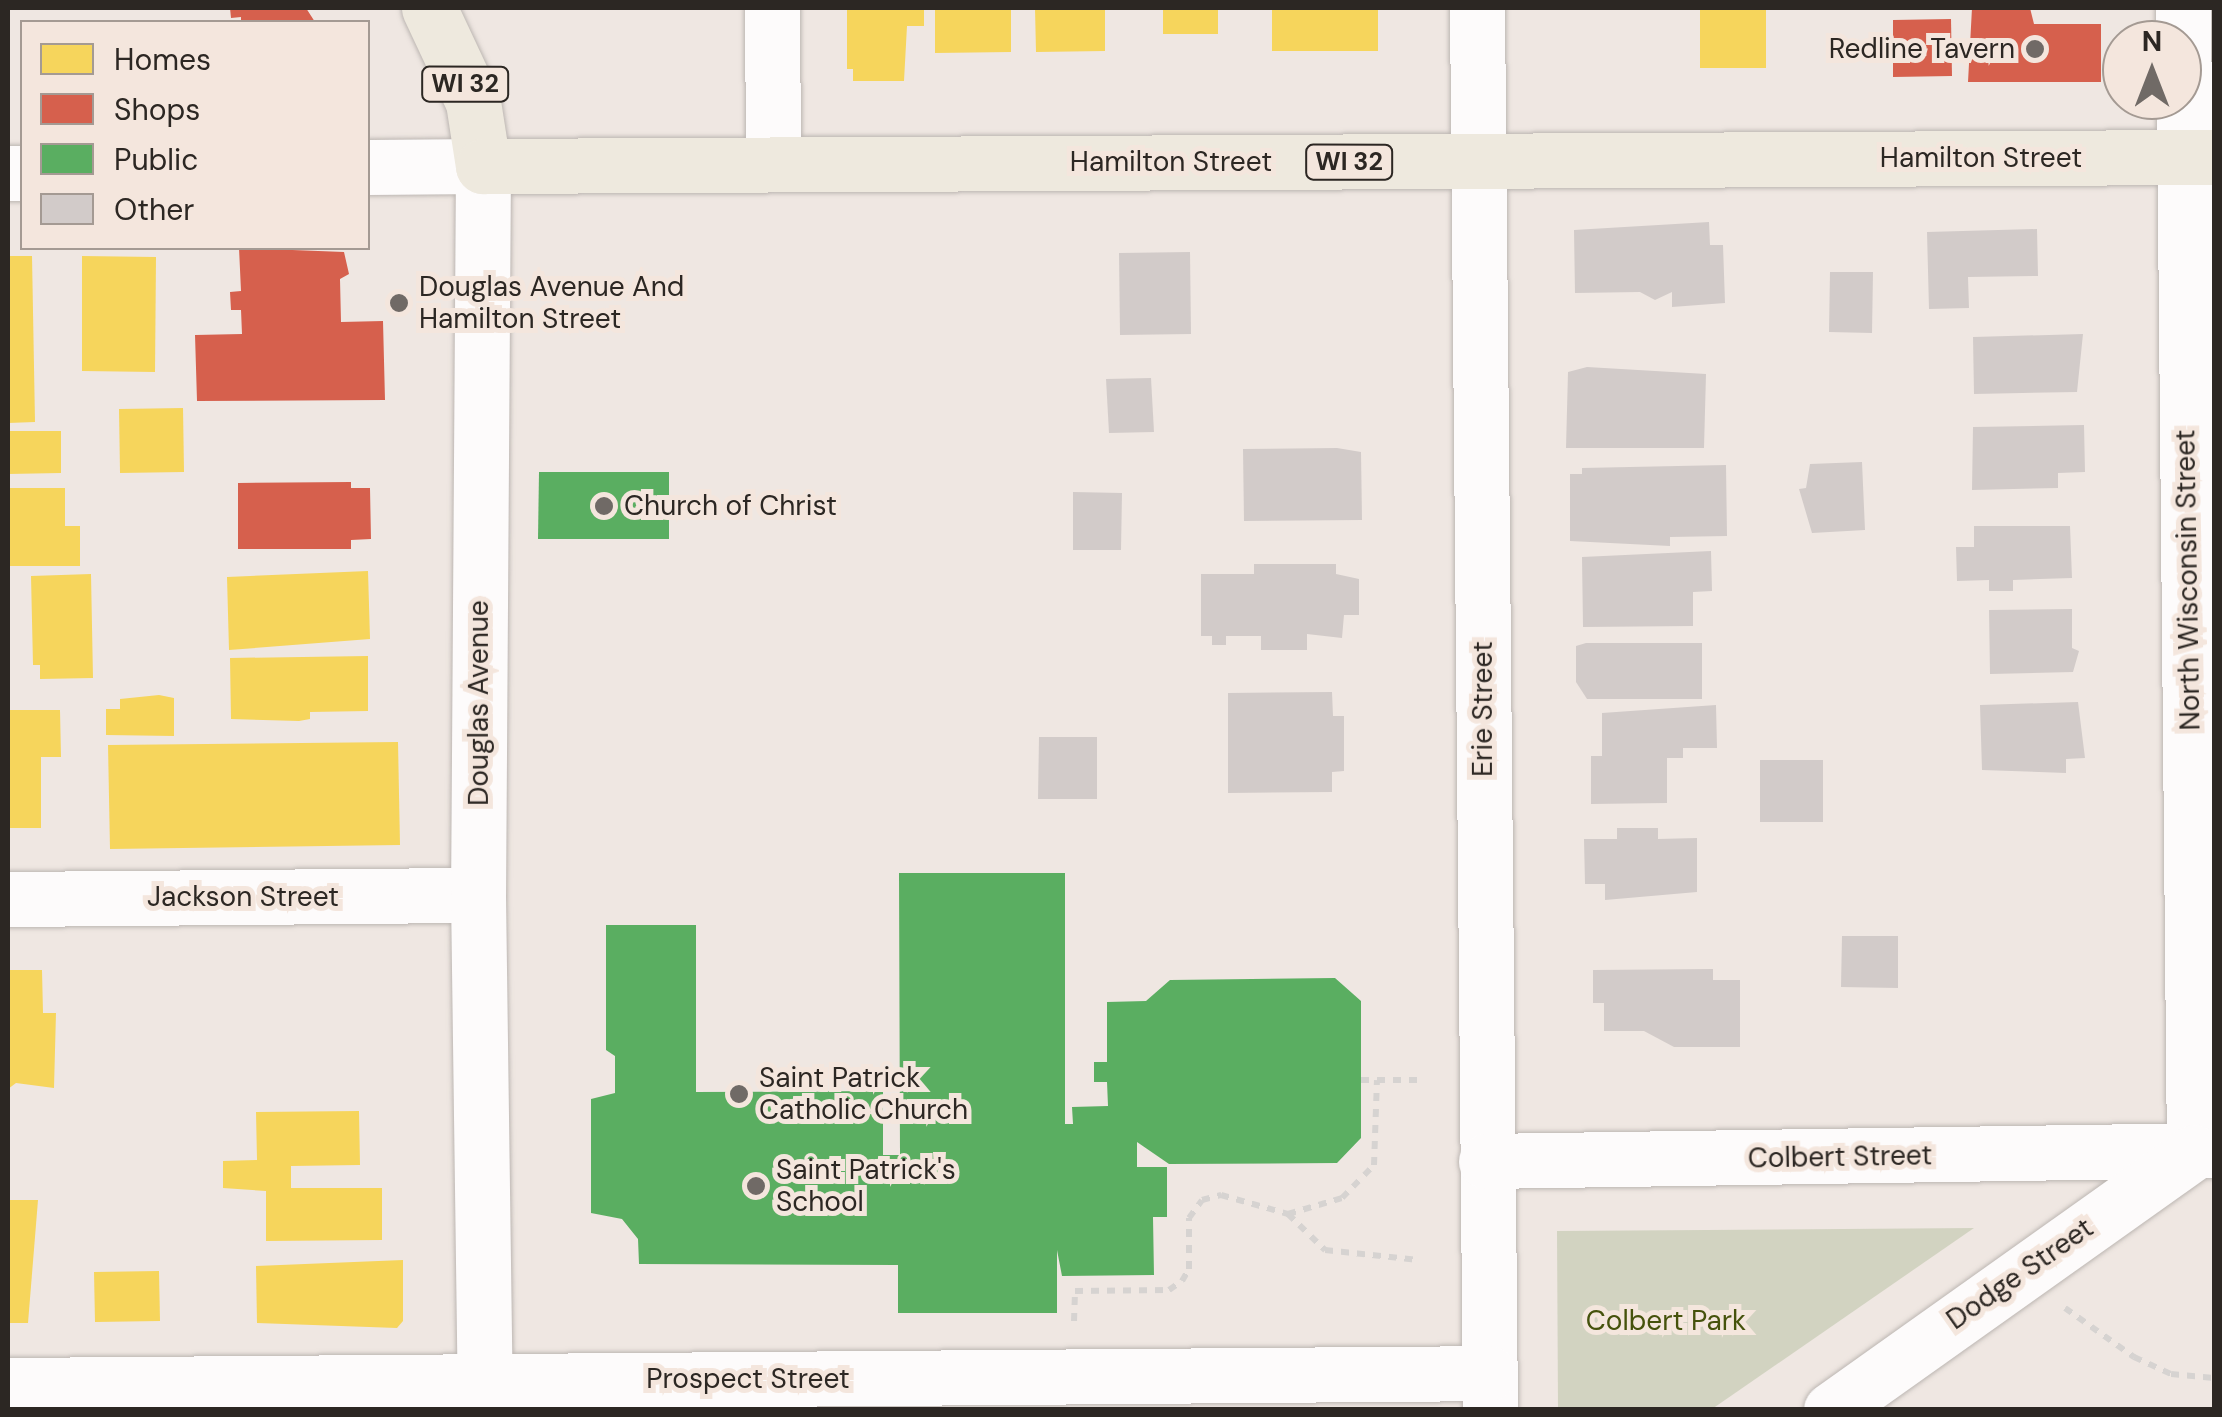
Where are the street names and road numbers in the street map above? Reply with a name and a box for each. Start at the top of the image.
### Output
road number: WI 32 [420,64,510,104]
street label: Hamilton Street [1880,141,2082,175]
road number: WI 32 [1304,142,1394,182]
street label: Hamilton Street [1070,145,1272,179]
street label: North Wisconsin Street [2169,429,2207,731]
street label: Douglas Avenue [462,600,496,806]
street label: Erie Street [1466,641,1500,777]
street label: Jackson Street [147,880,339,914]
street label: Colbert Street [1747,1139,1933,1175]
street label: Dodge Street [1940,1211,2100,1337]
street label: Prospect Street [646,1362,850,1396]

